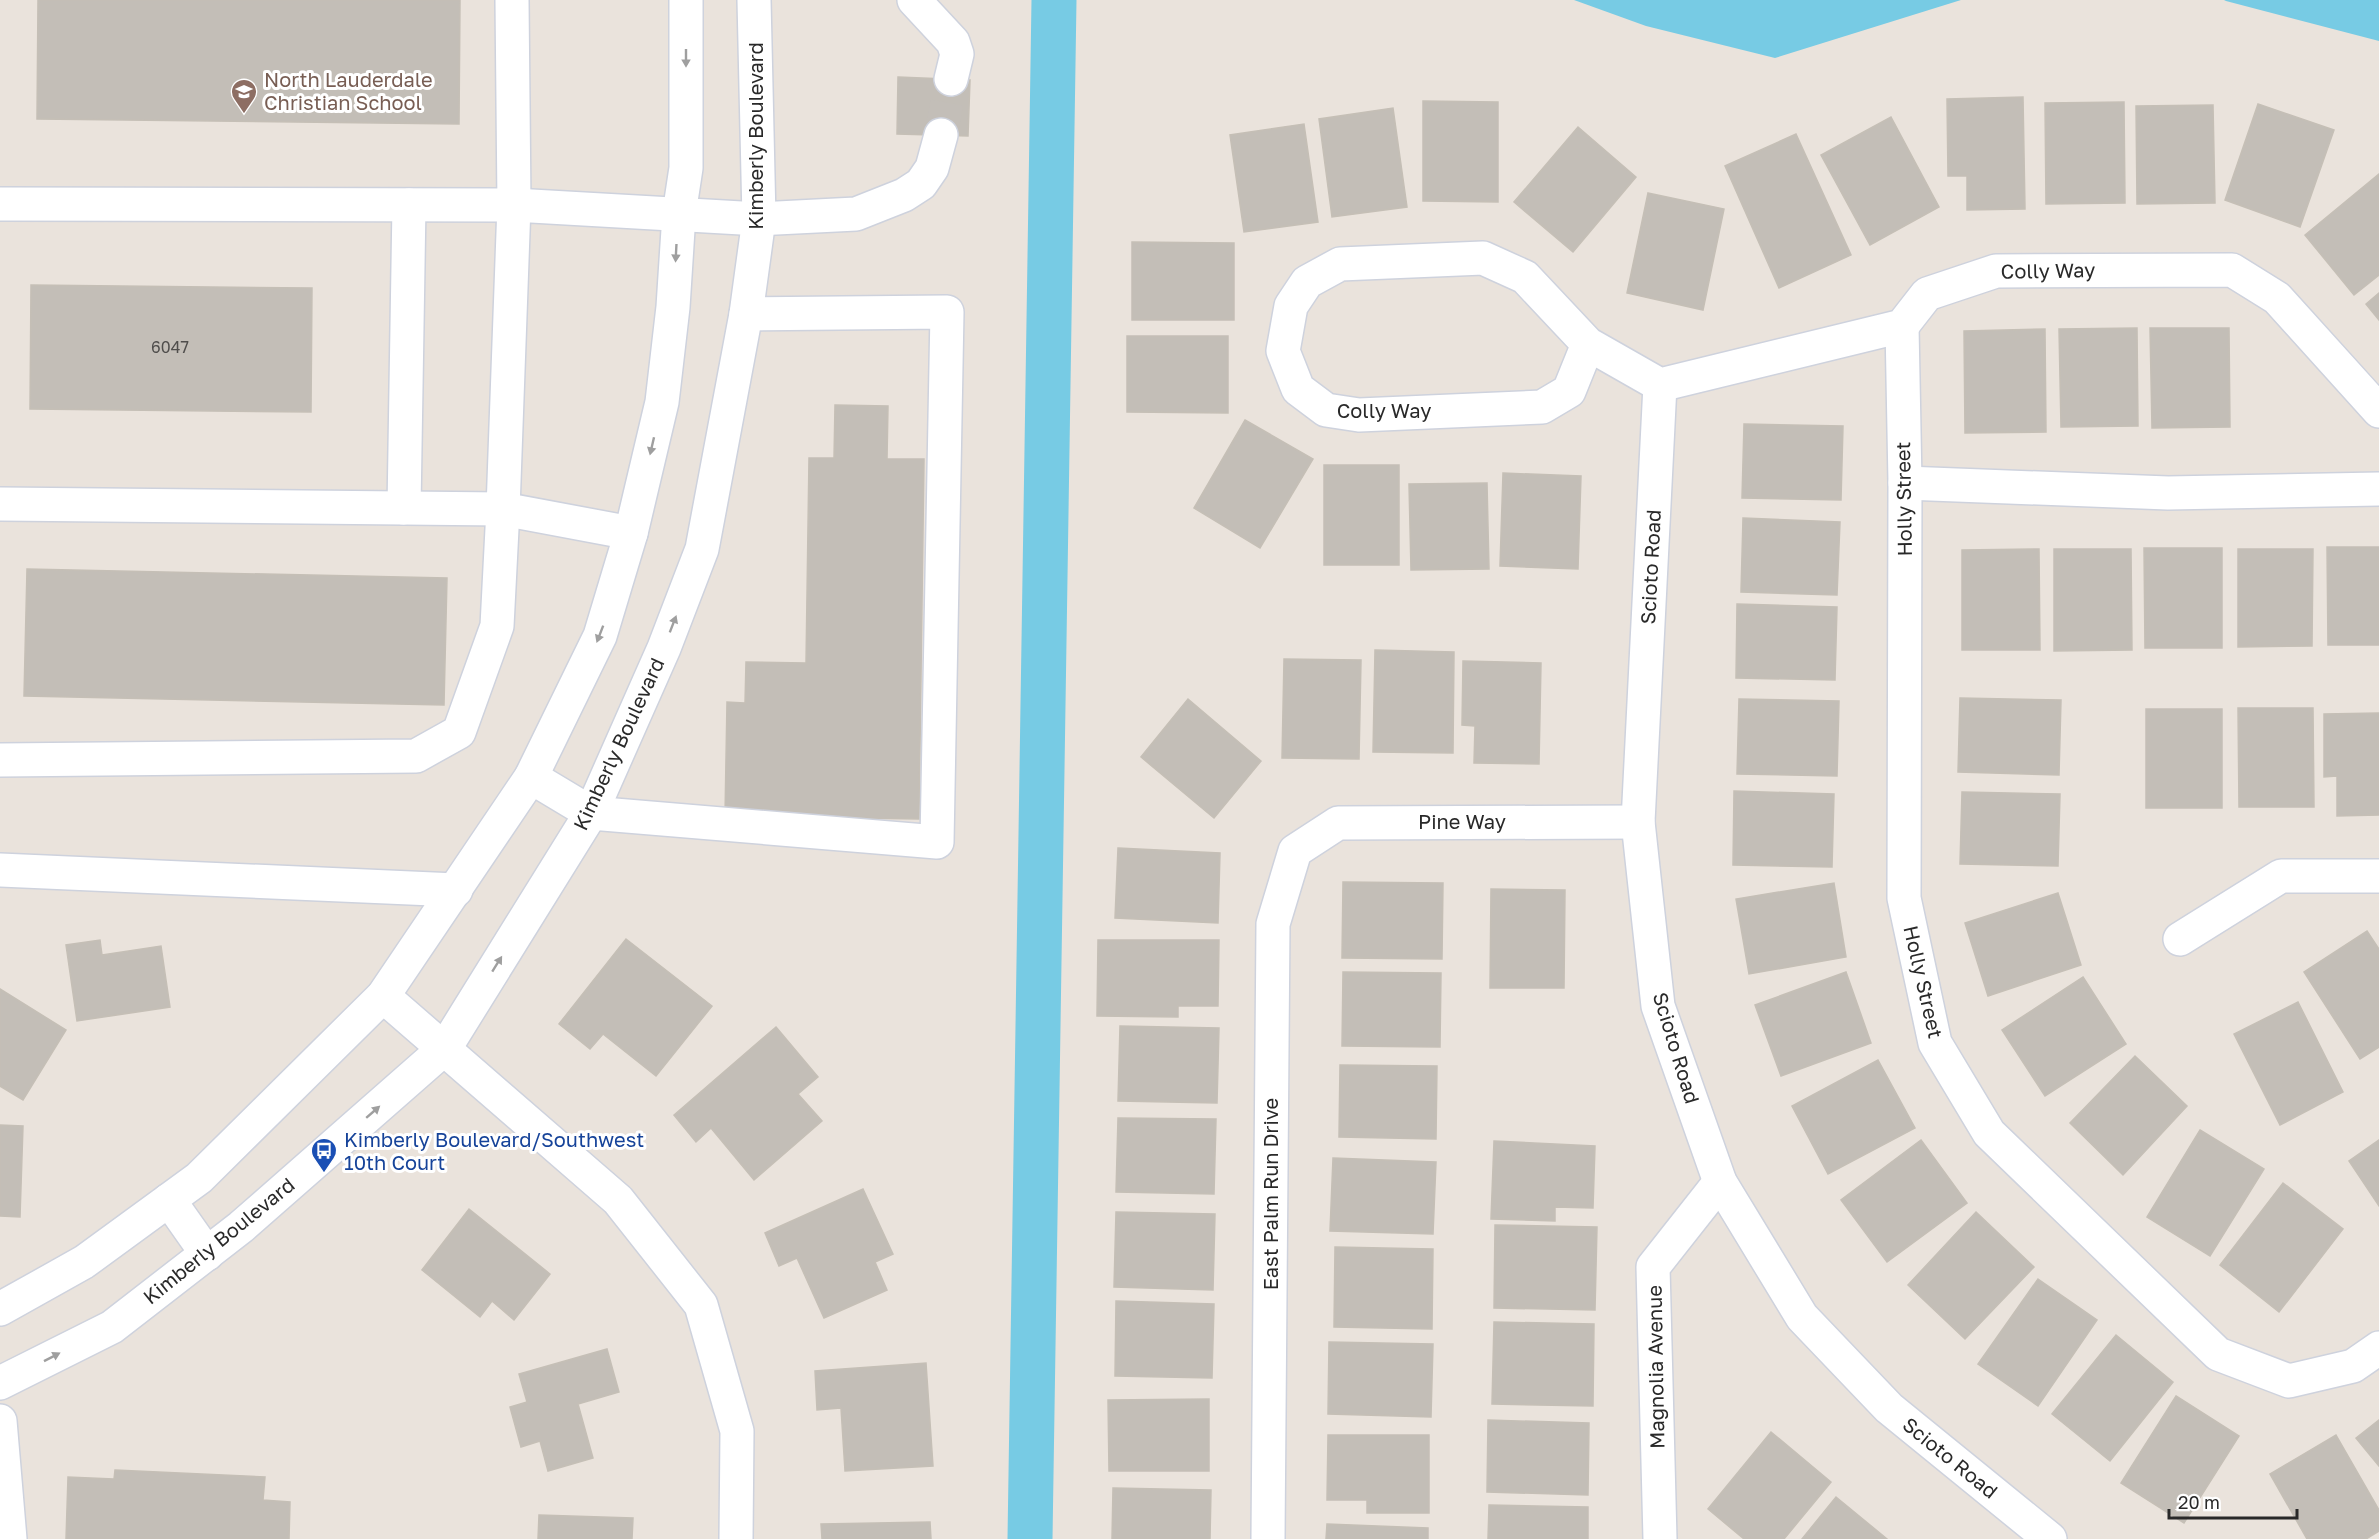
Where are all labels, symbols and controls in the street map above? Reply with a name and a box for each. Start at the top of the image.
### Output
street label: Kimberly Boulevard [743,42,767,230]
one-way arrow [681,49,691,68]
place label: North Lauderdale Christian School [264,67,433,114]
school or university icon: North Lauderdale Christian School [229,77,259,115]
one-way arrow [672,243,681,262]
street label: Colly Way [2000,257,2096,283]
house number: 6047 [151,337,189,357]
street label: Colly Way [1337,398,1431,422]
one-way arrow [646,437,656,455]
street label: Holly Street [1890,441,1916,557]
street label: Scioto Road [1635,509,1665,625]
one-way arrow [669,615,678,633]
one-way arrow [595,625,604,643]
street label: Kimberly Boulevard [568,654,669,834]
street label: Pine Way [1418,809,1506,833]
street label: Holly Street [1899,923,1949,1041]
one-way arrow [491,956,502,972]
street label: Scioto Road [1649,989,1705,1106]
street label: East Palm Run Drive [1258,1098,1282,1290]
one-way arrow [365,1105,381,1118]
place label: Kimberly Boulevard/Southwest 10th Court [344,1127,644,1174]
bus stop icon: Kimberly Boulevard/Southwest 10th Court [309,1136,339,1174]
street label: Kimberly Boulevard [138,1172,299,1309]
street label: Magnolia Avenue [1642,1285,1668,1449]
one-way arrow [44,1352,61,1361]
street label: Scioto Road [1898,1412,2003,1503]
scale bar [2169,1482,2296,1520]
text: 20 m [2178,1491,2220,1513]

